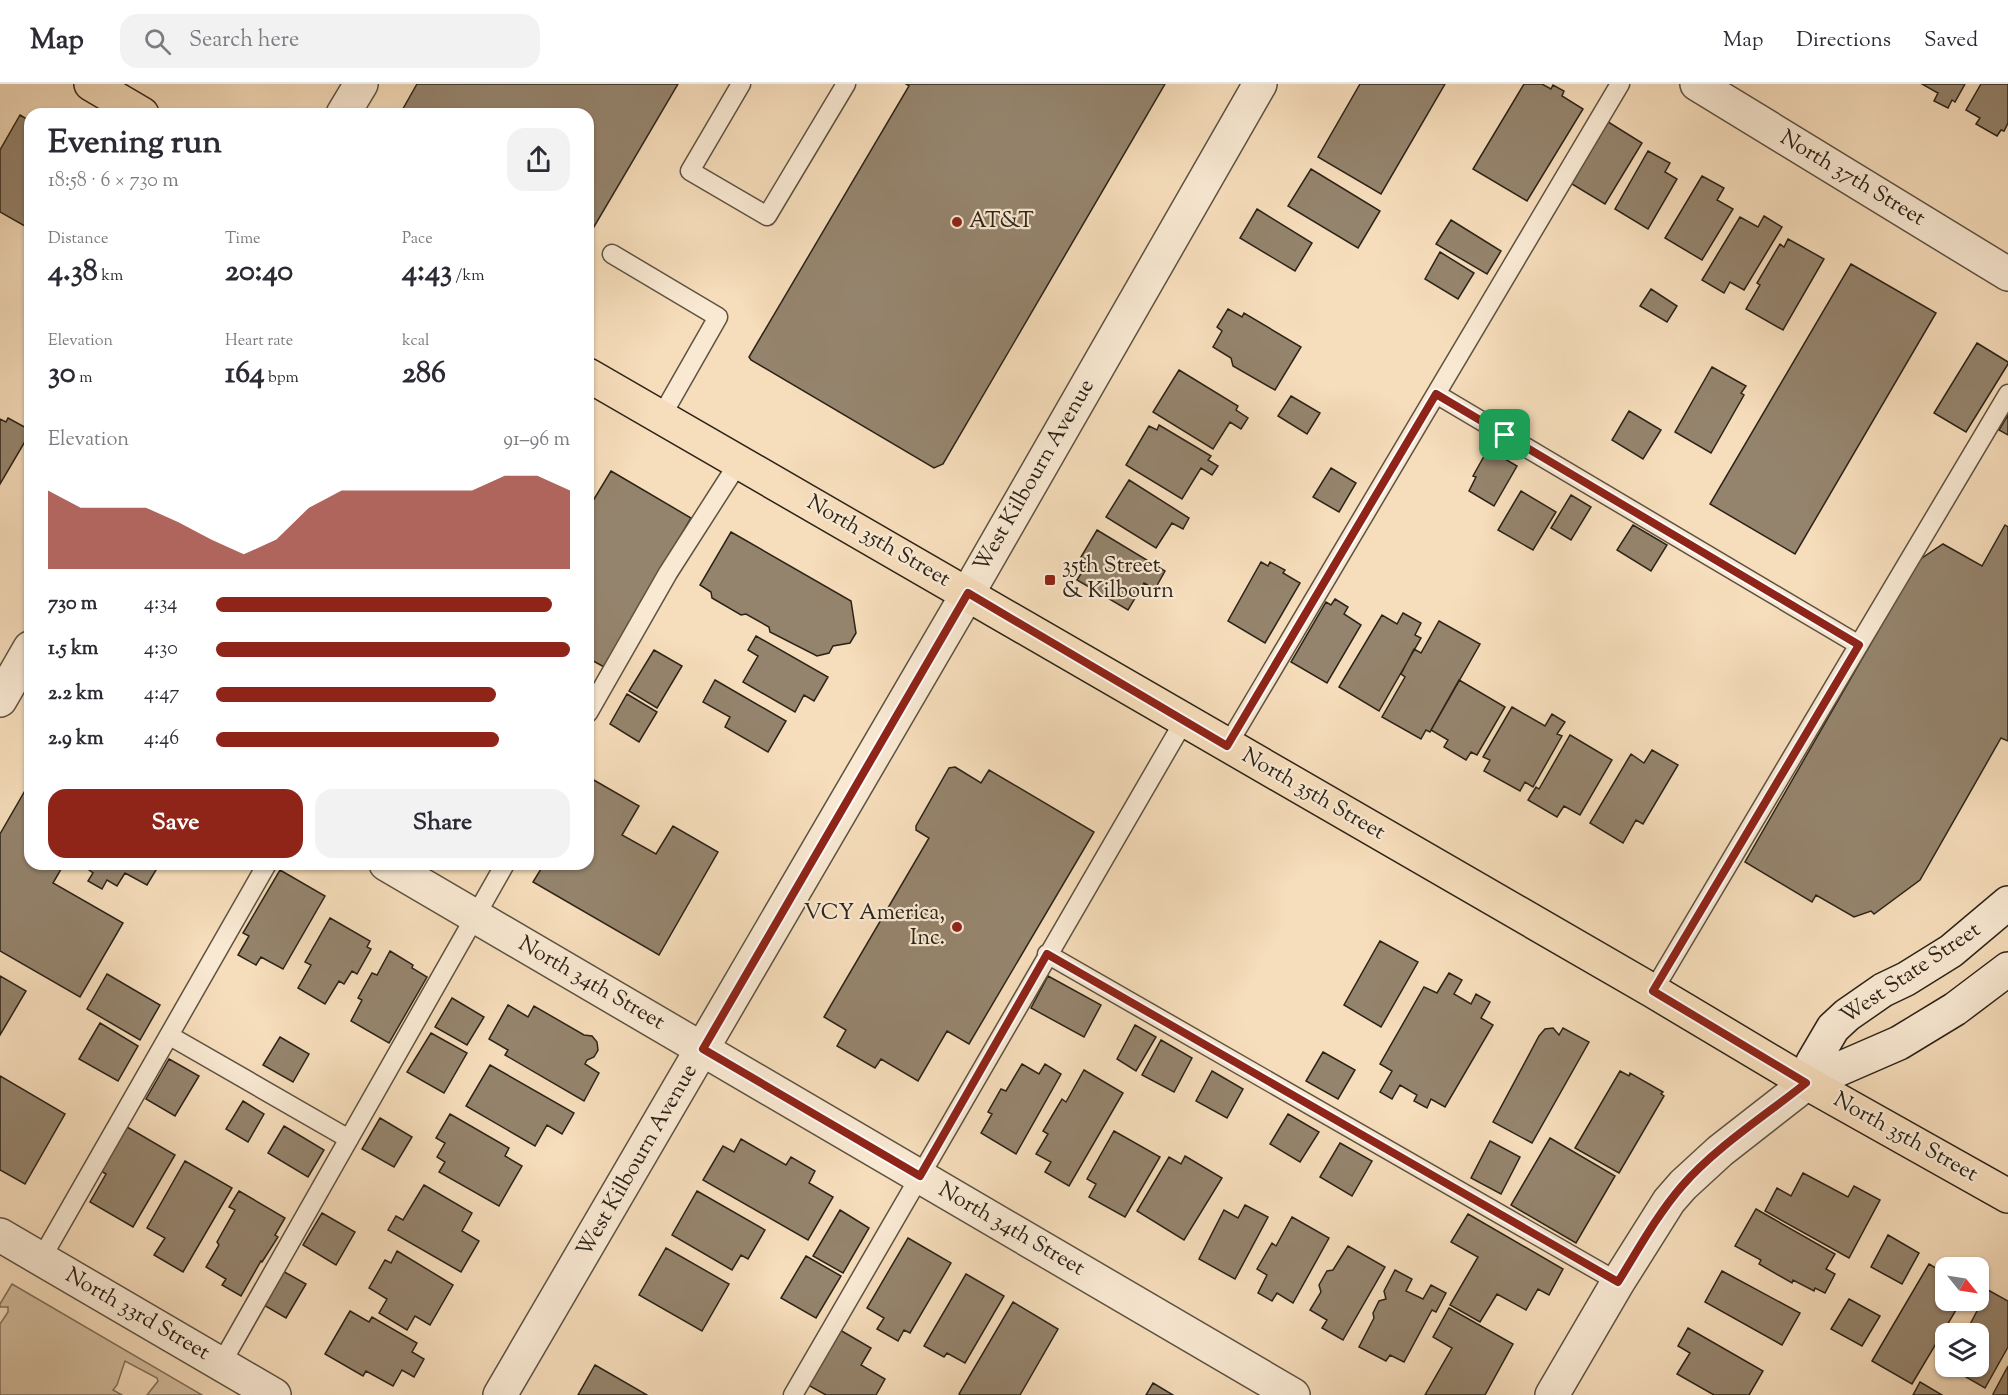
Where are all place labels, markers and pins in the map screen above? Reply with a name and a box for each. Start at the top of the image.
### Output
place label: AT&T [969,206,1034,238]
marker: AT&T [950,215,964,229]
pin [1479,409,1530,460]
place label: 35th Street & Kilbourn [1062,551,1174,608]
marker: 35th Street & Kilbourn [1043,573,1057,587]
place label: VCY America, Inc. [804,898,945,955]
marker: VCY America, Inc. [950,920,964,934]

